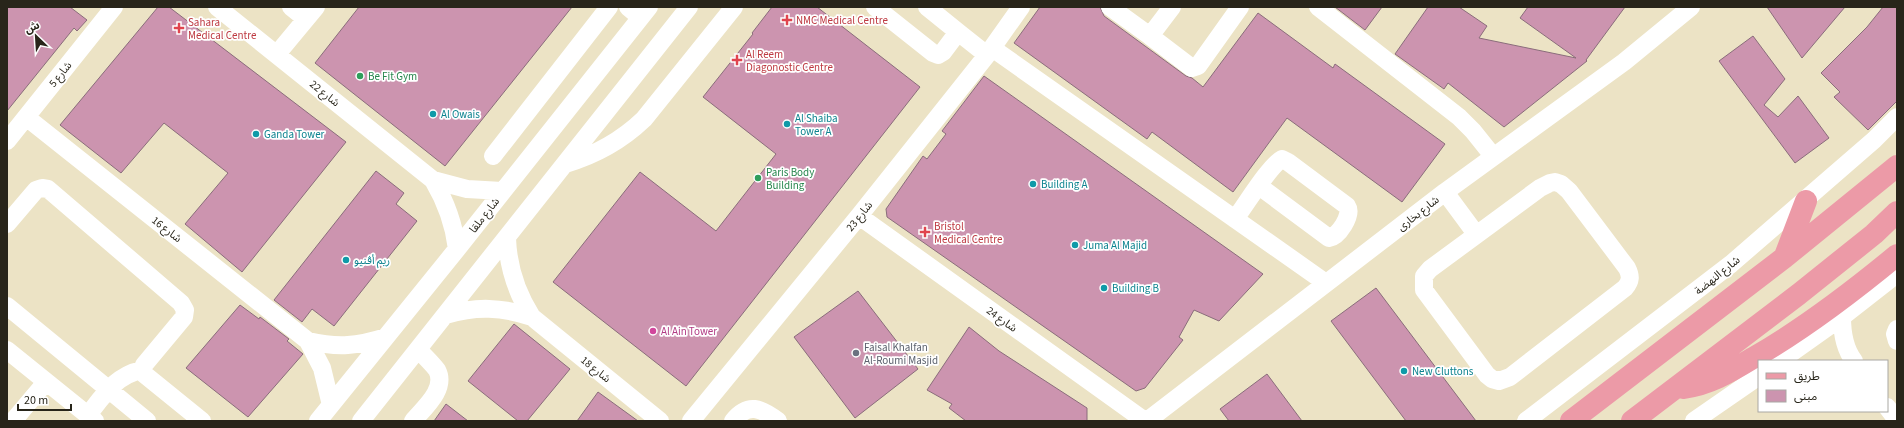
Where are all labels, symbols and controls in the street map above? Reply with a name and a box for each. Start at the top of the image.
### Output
place label: NMC Medical Centre [796,13,888,28]
marker: NMC Medical Centre [781,14,793,26]
place label: Sahara Medical Centre [188,15,257,43]
north arrow [16,16,56,56]
text: ش [22,17,42,37]
marker: Sahara Medical Centre [173,22,185,34]
place label: Al Reem Diagonostic Centre [746,47,834,75]
marker: Al Reem Diagonostic Centre [731,54,743,66]
street label: شارع 5 [45,58,76,90]
place label: Be Fit Gym [368,69,417,84]
marker: Be Fit Gym [355,71,365,81]
street label: شارع 22 [307,77,343,110]
place label: Al Owais [441,107,480,122]
marker: Al Owais [428,109,438,119]
place label: Al Shaiba Tower A [795,111,838,139]
marker: Al Shaiba Tower A [782,119,792,129]
place label: Ganda Tower [264,127,325,142]
marker: Ganda Tower [251,129,261,139]
place label: Paris Body Building [766,165,814,193]
marker: Paris Body Building [753,173,763,183]
place label: Building A [1041,177,1088,192]
marker: Building A [1028,179,1038,189]
street label: شارع بخارى [1394,192,1443,234]
street label: شارع ملقا [466,194,503,236]
street label: شارع 23 [843,198,876,234]
street label: شارع 16 [148,213,185,246]
place label: Bristol Medical Centre [934,219,1003,247]
marker: Bristol Medical Centre [919,226,931,238]
place label: Juma Al Majid [1083,238,1147,253]
marker: Juma Al Majid [1070,240,1080,250]
street label: شارع النهضة [1692,252,1743,298]
place label: ريم أڤنيو [354,253,390,269]
marker: ريم أڤنيو [341,255,351,265]
place label: Building B [1112,281,1160,296]
marker: Building B [1099,283,1109,293]
street label: شارع 24 [983,303,1020,336]
place label: Al Ain Tower [661,324,717,339]
marker: Al Ain Tower [648,326,658,336]
place label: Faisal Khalfan Al-Roumi Masjid [864,340,938,368]
marker: Faisal Khalfan Al-Roumi Masjid [851,348,861,358]
street label: شارع 18 [578,353,614,386]
legend [1758,360,1888,412]
place label: New Cluttons [1412,364,1474,379]
marker: New Cluttons [1399,366,1409,376]
text: طريق [1794,368,1820,385]
scale bar [18,386,71,412]
text: مبنى [1794,388,1817,405]
text: 20 m [24,392,48,409]

